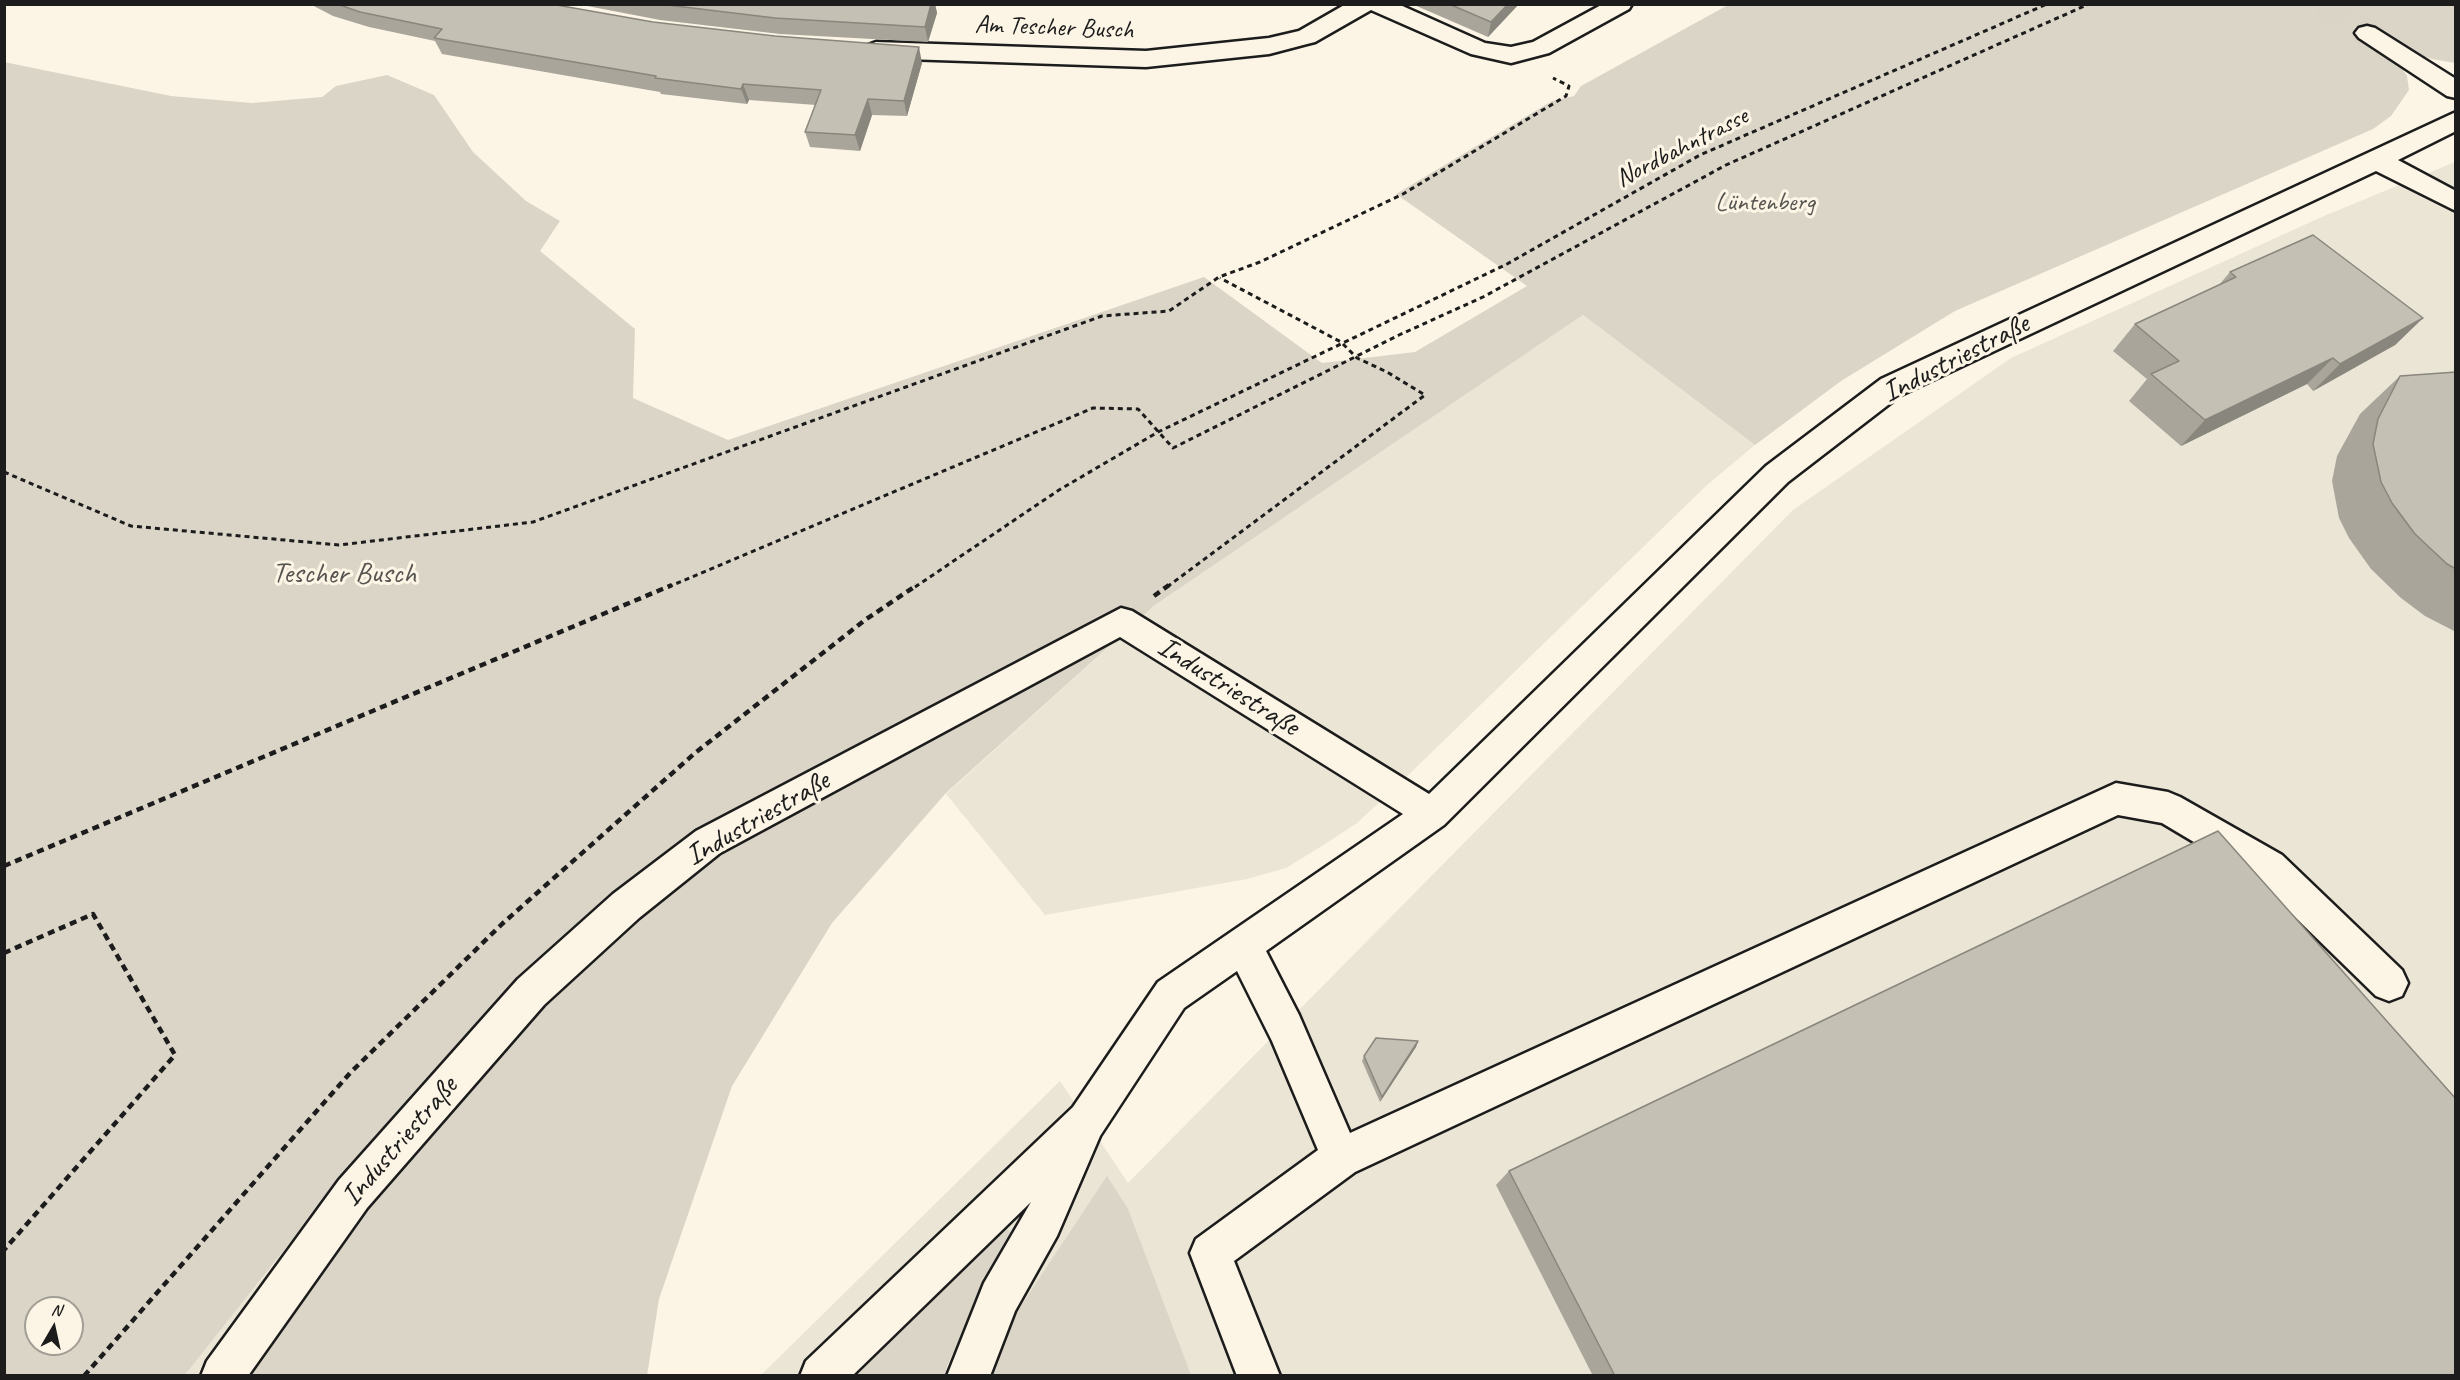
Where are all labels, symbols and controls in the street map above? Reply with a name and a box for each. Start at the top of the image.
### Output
street label: Am Tescher Busch [974,10,1134,46]
street label: Nordbahntrasse [1610,101,1754,195]
park label: Lüntenberg [1715,187,1815,219]
street label: Industriestraße [1876,307,2036,411]
park label: Tescher Busch [272,556,416,592]
street label: Industriestraße [1151,629,1305,745]
street label: Industriestraße [680,763,836,875]
street label: Industriestraße [334,1070,466,1214]
north arrow [24,1296,84,1356]
text: N [50,1300,63,1321]

